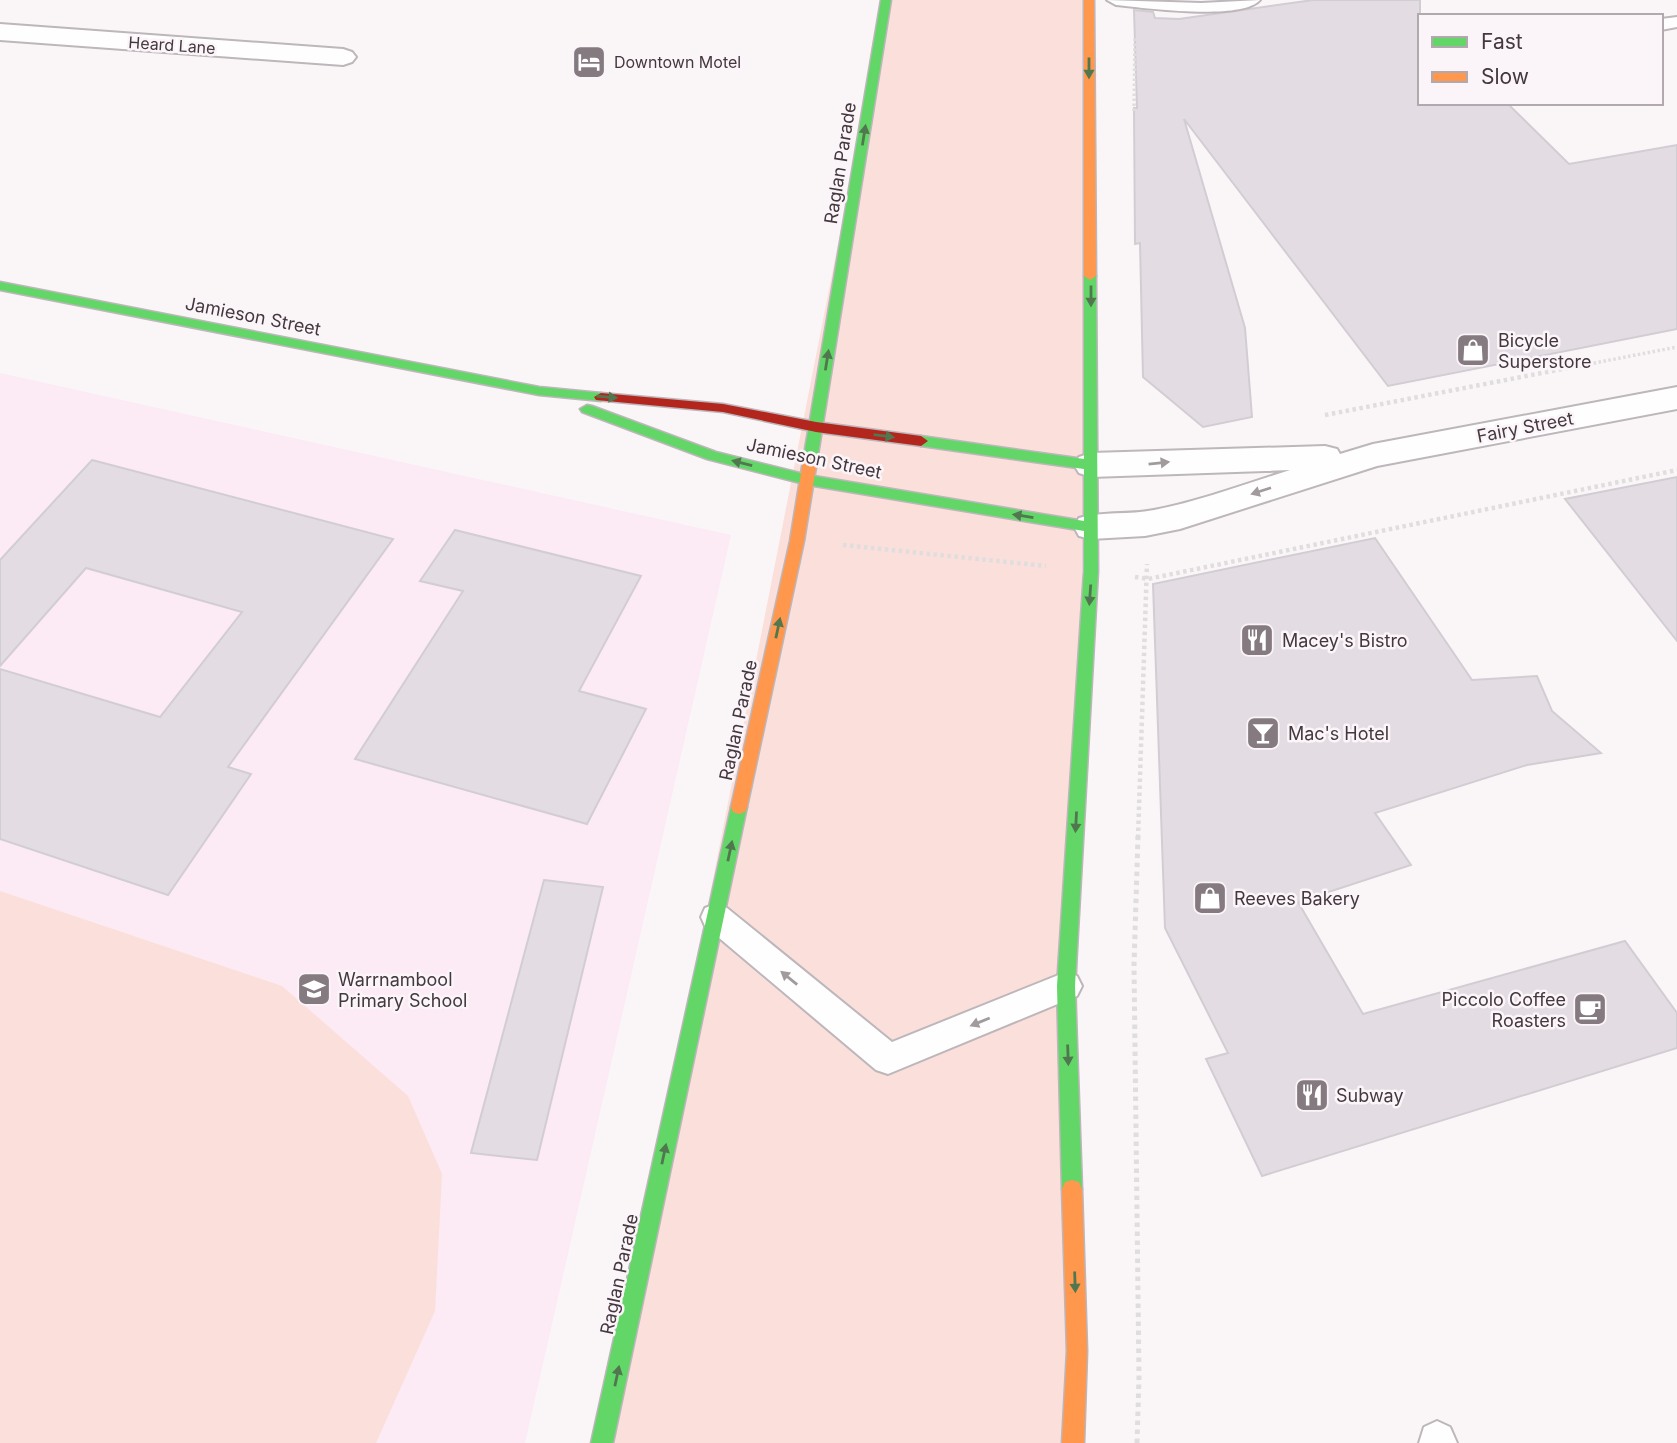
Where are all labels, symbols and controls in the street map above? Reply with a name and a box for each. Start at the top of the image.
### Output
legend [1418,14,1663,105]
text: Fast [1481,29,1523,54]
street label: Heard Lane [128,32,216,58]
hotel icon: Downtown Motel [570,43,608,81]
place label: Downtown Motel [614,52,741,72]
one-way arrow [1083,57,1095,79]
text: Slow [1481,64,1529,89]
street label: Raglan Parade [820,101,860,225]
one-way arrow [859,124,870,146]
one-way arrow [1085,285,1097,307]
street label: Jamieson Street [183,293,323,339]
place label: Bicycle Superstore [1498,330,1591,372]
shop icon: Bicycle Superstore [1454,331,1492,369]
one-way arrow [822,348,833,370]
one-way arrow [596,392,618,403]
street label: Fairy Street [1475,407,1575,447]
one-way arrow [873,430,895,441]
street label: Jamieson Street [744,433,884,483]
one-way arrow [731,457,753,468]
one-way arrow [1149,458,1171,469]
one-way arrow [1251,486,1272,497]
one-way arrow [1012,510,1034,521]
one-way arrow [1084,584,1095,606]
one-way arrow [772,617,783,639]
restaurant icon: Macey's Bistro [1238,621,1276,659]
place label: Macey's Bistro [1282,630,1408,651]
street label: Raglan Parade [715,658,761,782]
bar icon: Mac's Hotel [1244,714,1282,752]
place label: Mac's Hotel [1288,723,1389,744]
one-way arrow [1070,811,1081,833]
one-way arrow [724,840,735,862]
shop icon: Reeves Bakery [1191,879,1229,917]
place label: Reeves Bakery [1234,888,1360,909]
place label: Warrnambool Primary School [338,969,467,1011]
school or university icon: Warrnambool Primary School [295,970,333,1008]
one-way arrow [781,971,798,986]
place label: Piccolo Coffee Roasters [1442,989,1566,1031]
cafe icon: Piccolo Coffee Roasters [1571,990,1609,1028]
one-way arrow [969,1016,990,1027]
one-way arrow [1062,1044,1074,1066]
restaurant icon: Subway [1293,1076,1331,1114]
place label: Subway [1336,1085,1404,1106]
one-way arrow [659,1143,670,1165]
street label: Raglan Parade [596,1212,642,1336]
one-way arrow [1069,1271,1081,1293]
one-way arrow [611,1365,622,1387]

